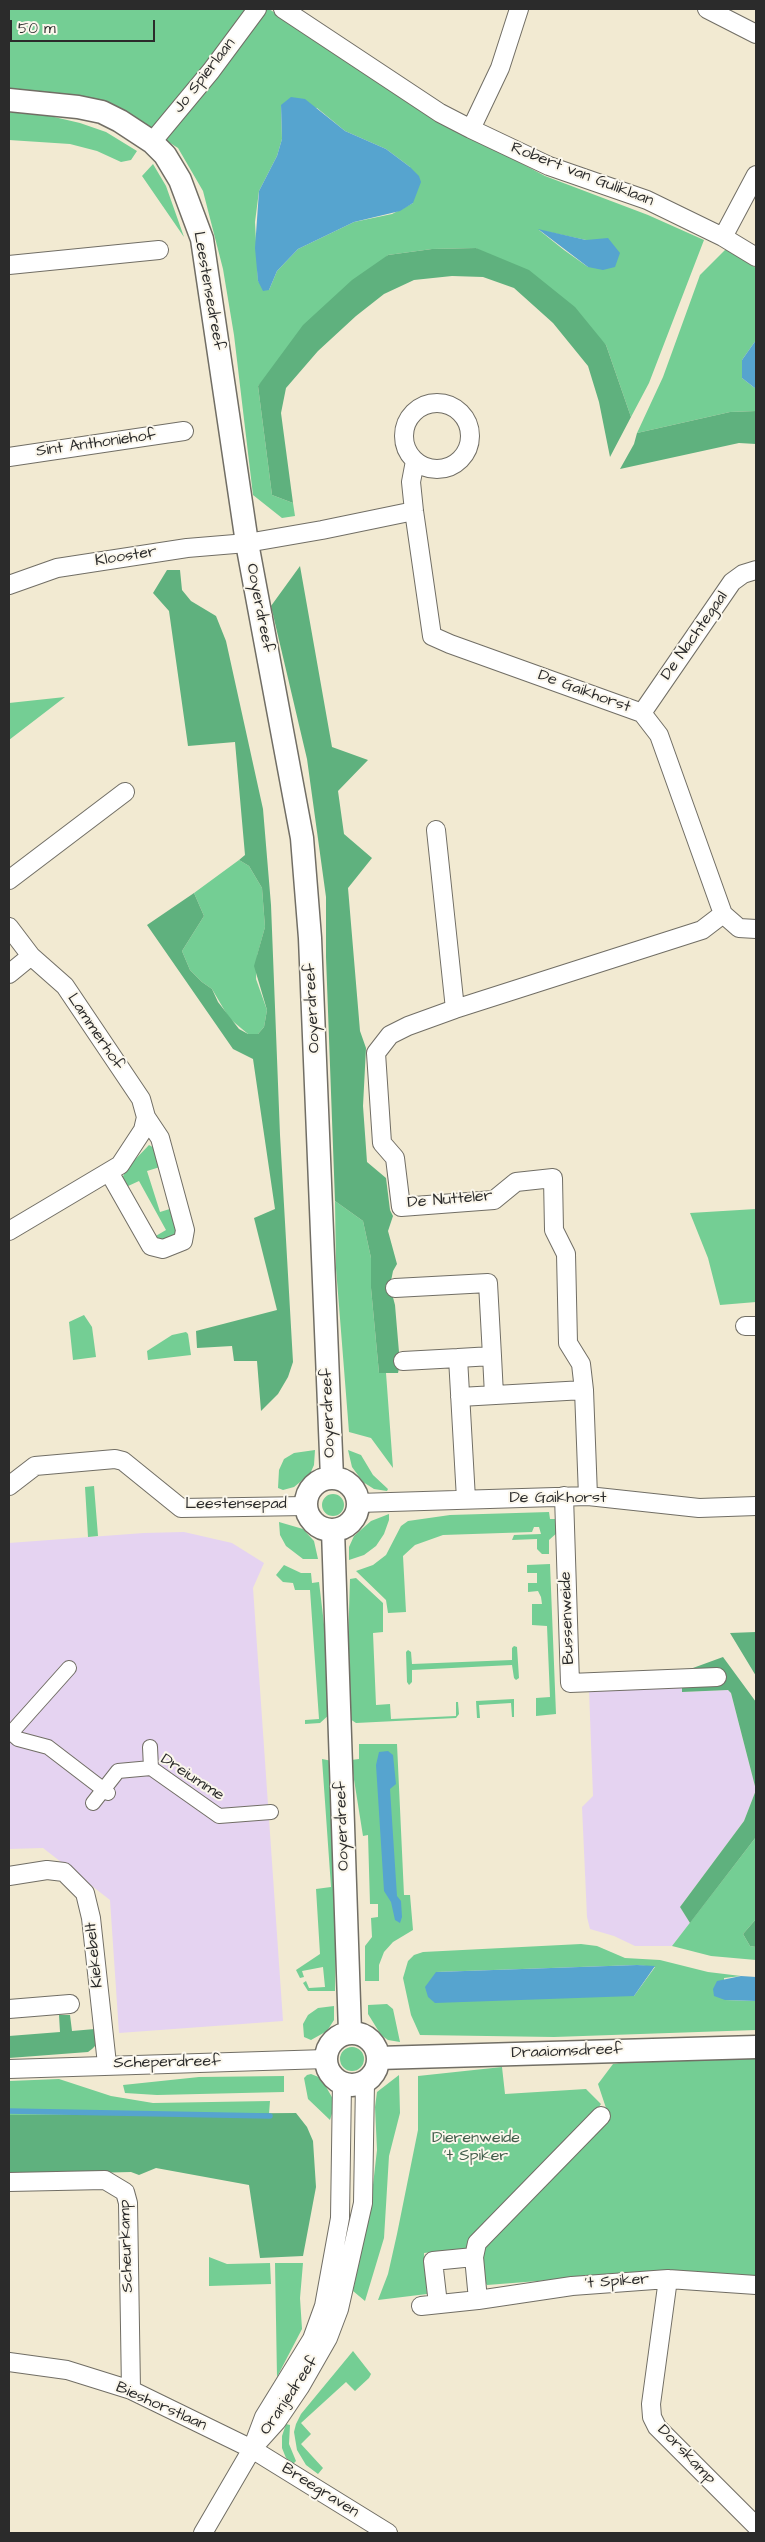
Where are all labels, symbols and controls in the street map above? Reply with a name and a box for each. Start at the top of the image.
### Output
scale bar [12,10,158,42]
text: 50 m [18,18,56,39]
street label: Jo Spierlaan [170,35,240,117]
street label: Robert van Guliklaan [508,139,656,211]
street label: Leestensedreef [188,230,228,352]
street label: Sint Anthoniehof [35,426,157,462]
street label: Klooster [94,543,158,571]
street label: Ooyerdreef [241,562,277,654]
street label: De Nachtegaal [657,588,733,684]
street label: De Gaikhorst [535,666,633,718]
street label: Ooyerdreef [301,963,325,1053]
street label: Lammerhof [62,990,128,1074]
street label: De Nutteler [407,1187,493,1213]
street label: Ooyerdreef [318,1368,340,1458]
street label: De Gaikhorst [509,1489,607,1509]
street label: Leestensepad [185,1495,287,1515]
street label: Bussenweide [557,1571,579,1665]
street label: Dreiumme [157,1750,227,1806]
street label: Ooyerdreef [332,1781,354,1871]
street label: Kiekebelt [82,1921,108,1989]
street label: Draaiomsdreef [511,2040,623,2064]
street label: Scheperdreef [113,2052,221,2074]
park label: Dierenweide 't Spiker [432,2129,520,2167]
street label: Scheurkamp [116,2199,138,2293]
street label: 't Spiker [584,2270,650,2294]
street label: Oranjedreef [257,2353,323,2439]
street label: Bieshorstlaan [113,2378,209,2436]
street label: Dorskamp [653,2421,719,2489]
street label: Breegraven [278,2460,362,2522]

